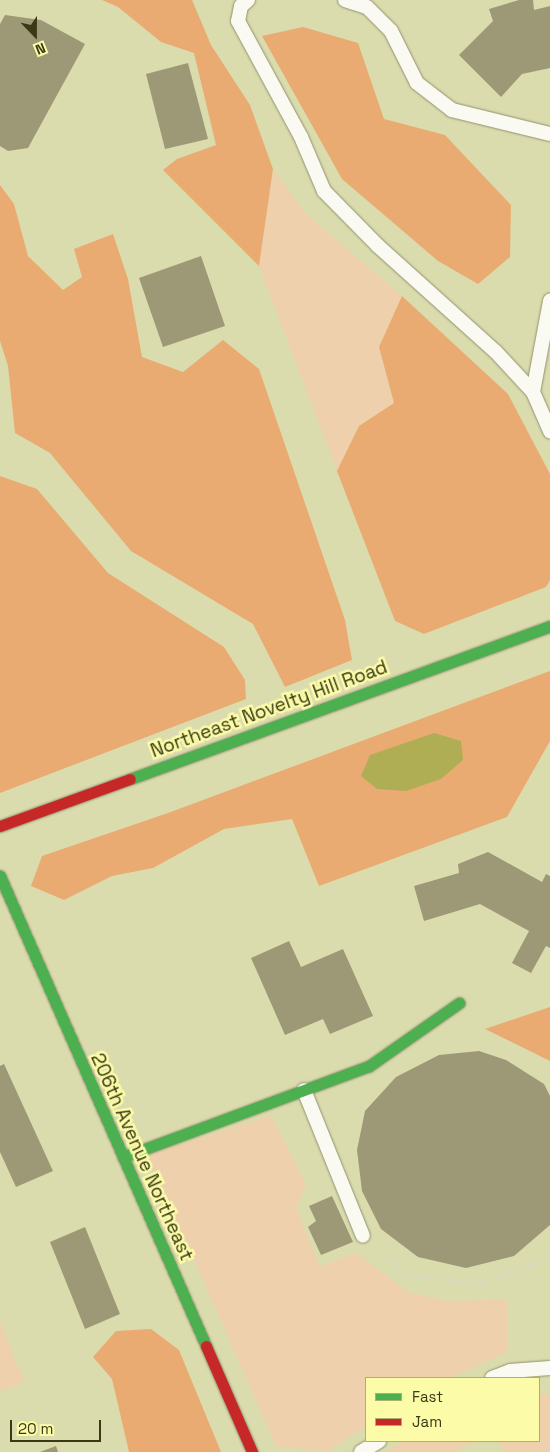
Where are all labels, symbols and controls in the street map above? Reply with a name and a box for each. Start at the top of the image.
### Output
north arrow [10,10,60,60]
text: N [33,39,48,59]
street label: Northeast Novelty Hill Road [147,655,391,763]
street label: 206th Avenue Northeast [86,1050,198,1264]
legend [365,1377,540,1442]
text: Fast [412,1387,443,1406]
scale bar [12,1410,104,1442]
text: Jam [412,1412,442,1431]
text: 20 m [18,1419,53,1438]

